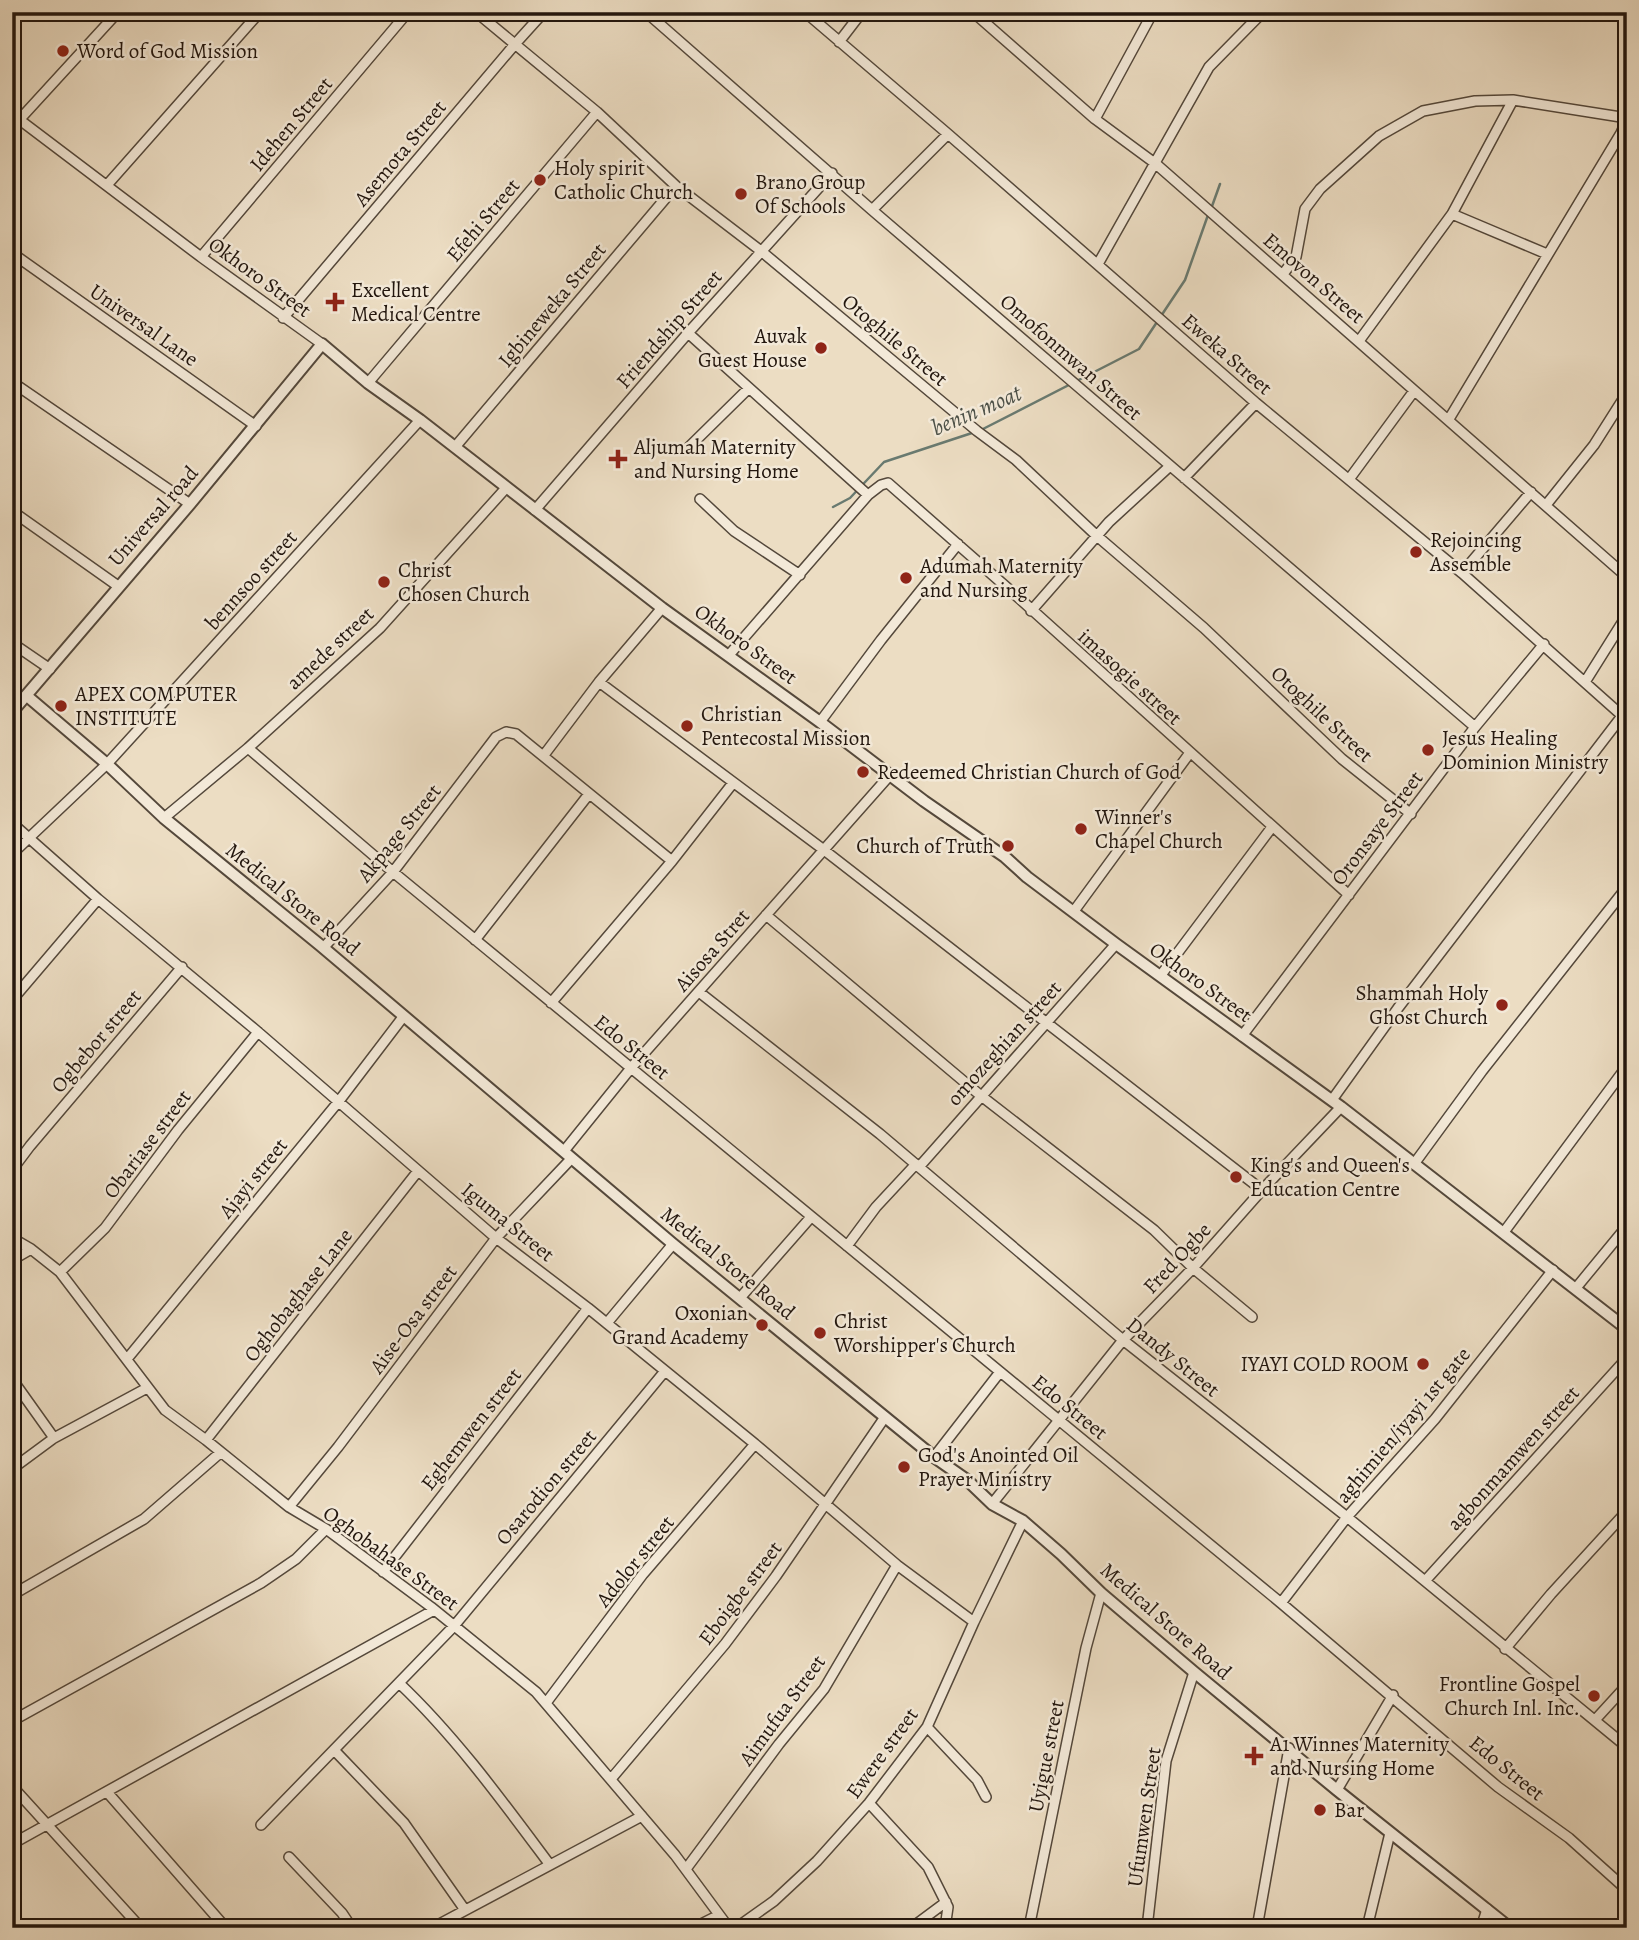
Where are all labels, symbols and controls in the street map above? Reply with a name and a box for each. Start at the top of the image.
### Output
place label: Word of God Mission [76,37,258,65]
marker: Word of God Mission [55,43,71,59]
street label: Idehen Street [243,71,339,177]
street label: Asemota Street [347,94,453,213]
place label: Holy spirit Catholic Church [554,154,693,206]
place label: Brano Group Of Schools [755,168,865,220]
street label: Efehi Street [440,172,526,268]
marker: Holy spirit Catholic Church [532,172,548,188]
marker: Brano Group Of Schools [733,186,749,202]
street label: Emovon Street [1257,226,1371,330]
street label: Okhoro Street [203,230,317,324]
street label: Igbineweka Street [492,237,612,373]
street label: Friendship Street [610,264,728,394]
place label: Excellent Medical Centre [351,276,481,328]
street label: Universal Lane [84,277,204,373]
street label: Otoghile Street [836,288,954,393]
street label: Omofonmwan Street [994,288,1148,427]
marker: Excellent Medical Centre [325,292,345,312]
street label: Eweka Street [1176,307,1278,401]
place label: Auvak Guest House [698,322,808,374]
marker: Auvak Guest House [813,340,829,356]
water label: benin moat [926,377,1027,443]
place label: Aljumah Maternity and Nursing Home [633,433,799,485]
marker: Aljumah Maternity and Nursing Home [608,449,628,469]
street label: Universal road [102,459,205,572]
street label: bennsoo street [199,524,303,636]
place label: Rejoincing Assemble [1429,526,1522,578]
marker: Rejoincing Assemble [1408,544,1424,560]
place label: Adumah Maternity and Nursing [919,552,1083,604]
place label: Christ Chosen Church [398,556,530,608]
marker: Adumah Maternity and Nursing [898,570,914,586]
marker: Christ Chosen Church [376,574,392,590]
street label: Okhoro Street [689,597,803,691]
street label: amede street [280,600,380,696]
street label: imasogie street [1072,623,1188,731]
street label: Otoghile Street [1265,659,1379,769]
place label: APEX COMPUTER INSTITUTE [74,680,237,732]
marker: APEX COMPUTER INSTITUTE [53,698,69,714]
place label: Christian Pentecostal Mission [701,700,871,752]
marker: Christian Pentecostal Mission [679,718,695,734]
place label: Jesus Healing Dominion Ministry [1442,724,1609,776]
marker: Jesus Healing Dominion Ministry [1420,742,1436,758]
place label: Redeemed Christian Church of God [877,758,1182,786]
marker: Redeemed Christian Church of God [855,764,871,780]
street label: Oronsaye Street [1325,765,1429,891]
street label: Akpage Street [350,778,447,889]
place label: Winner's Chapel Church [1094,803,1223,855]
marker: Winner's Chapel Church [1073,821,1089,837]
place label: Church of Truth [856,832,994,860]
street label: Medical Store Road [220,836,367,962]
marker: Church of Truth [1000,838,1016,854]
street label: Aisosa Stret [668,903,756,998]
street label: Okhoro Street [1144,935,1258,1029]
street label: omozeghian street [940,974,1068,1112]
place label: Shammah Holy Ghost Church [1356,979,1489,1031]
street label: Ogbebor street [44,983,148,1099]
marker: Shammah Holy Ghost Church [1494,997,1510,1013]
street label: Edo Street [588,1008,676,1086]
street label: Obariase street [97,1084,197,1204]
street label: Ajayi street [211,1132,294,1225]
place label: King's and Queen's Education Centre [1250,1151,1410,1203]
marker: King's and Queen's Education Centre [1228,1169,1244,1185]
street label: Iguma Street [456,1176,560,1268]
street label: Medical Store Road [655,1200,802,1326]
street label: Fred Ogbe [1137,1216,1217,1300]
street label: Oghobaghase Lane [237,1223,359,1367]
street label: Aise-Osa street [362,1259,463,1380]
place label: Oxonian Grand Academy [612,1299,749,1351]
place label: Christ Worshipper's Church [833,1307,1016,1359]
street label: Dandy Street [1120,1311,1226,1403]
marker: Oxonian Grand Academy [754,1317,770,1333]
marker: Christ Worshipper's Church [812,1325,828,1341]
street label: aghimien/iyayi 1st gate [1329,1341,1477,1509]
place label: IYAYI COLD ROOM [1240,1350,1409,1378]
marker: IYAYI COLD ROOM [1415,1356,1431,1372]
street label: Eghemwen street [414,1362,528,1496]
street label: Edo Street [1026,1368,1114,1446]
street label: agbonmamwen street [1440,1380,1586,1536]
street label: Osarodion street [489,1423,603,1551]
place label: God's Anointed Oil Prayer Ministry [918,1441,1078,1493]
marker: God's Anointed Oil Prayer Ministry [896,1459,912,1475]
street label: Oghobahase Street [317,1499,465,1617]
street label: Adolor street [589,1509,681,1613]
street label: Eboigbe street [692,1535,788,1651]
street label: Medical Store Road [1094,1556,1238,1686]
street label: Aimufua Street [732,1649,832,1772]
place label: Frontline Gospel Church Inl. Inc. [1439,1670,1580,1722]
marker: Frontline Gospel Church Inl. Inc. [1586,1688,1602,1704]
street label: Uyigue street [1021,1697,1071,1815]
street label: Ewere street [840,1702,925,1804]
street label: Edo Street [1463,1729,1551,1807]
place label: A1 Winnes Maternity and Nursing Home [1269,1730,1449,1782]
street label: Ufumwen Street [1120,1745,1168,1889]
marker: A1 Winnes Maternity and Nursing Home [1244,1746,1264,1766]
place label: Bar [1334,1796,1364,1824]
marker: Bar [1312,1802,1328,1818]

